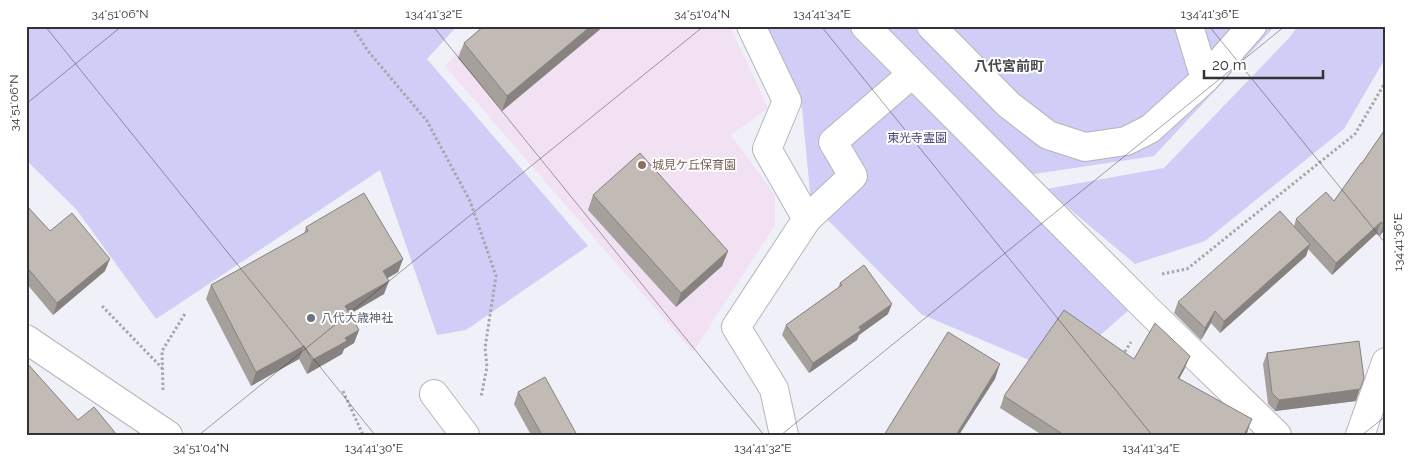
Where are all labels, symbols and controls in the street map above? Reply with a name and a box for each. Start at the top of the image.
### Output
text: 34°51'06"N [92,7,148,21]
text: 134°41'32"E [405,7,463,21]
text: 34°51'04"N [674,7,730,21]
text: 134°41'34"E [793,7,851,21]
text: 134°41'36"E [1181,7,1239,21]
scale bar [1204,48,1323,80]
text: 20 m [1212,56,1247,74]
district label: 八代宮前町 [974,58,1044,74]
text: 34°51'06"N [7,75,21,131]
park label: 東光寺霊園 [887,131,947,145]
place label: 城見ケ丘保育園 [652,158,736,172]
marker: 城見ケ丘保育園 [636,159,648,171]
text: 134°41'36"E [1391,213,1405,271]
place label: 八代大歳神社 [321,311,393,325]
marker: 八代大歳神社 [305,312,317,324]
text: 34°51'04"N [173,441,229,455]
text: 134°41'30"E [345,441,403,455]
text: 134°41'32"E [734,441,792,455]
text: 134°41'34"E [1122,441,1180,455]

